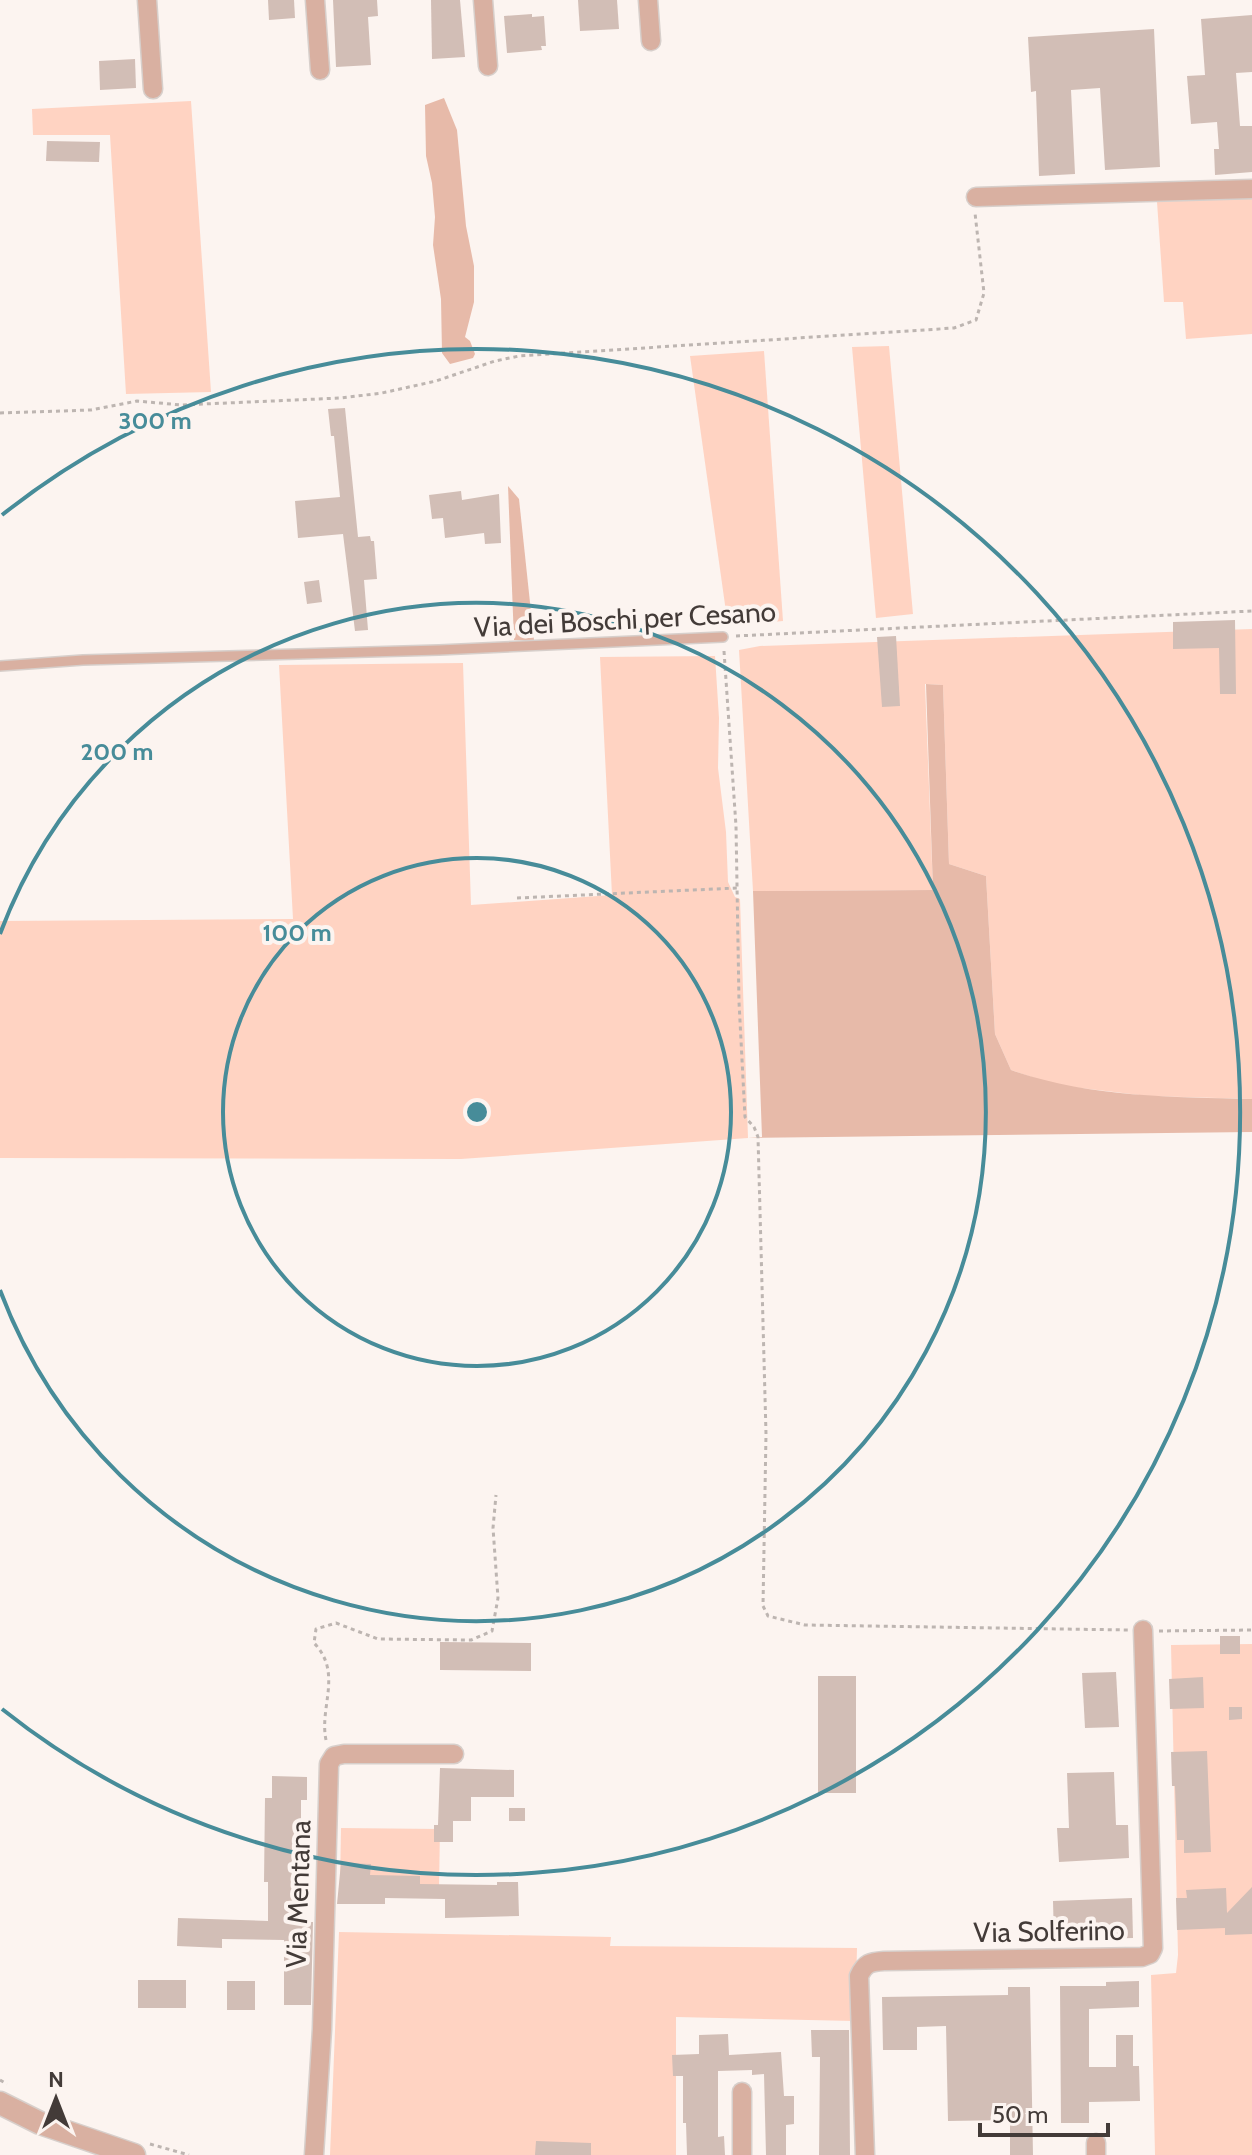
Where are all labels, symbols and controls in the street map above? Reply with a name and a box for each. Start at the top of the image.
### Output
text: 300 m [118,406,192,435]
street label: Via dei Boschi per Cesano [473,594,777,644]
text: 200 m [81,737,153,766]
text: 100 m [262,918,332,947]
centre of rings [463,1098,491,1126]
street label: Via Mentana [278,1819,318,1969]
street label: Via Solferino [973,1913,1125,1949]
north arrow [16,2059,96,2139]
text: N [48,2066,64,2093]
scale bar [980,2087,1108,2137]
text: 50 m [992,2100,1048,2129]

